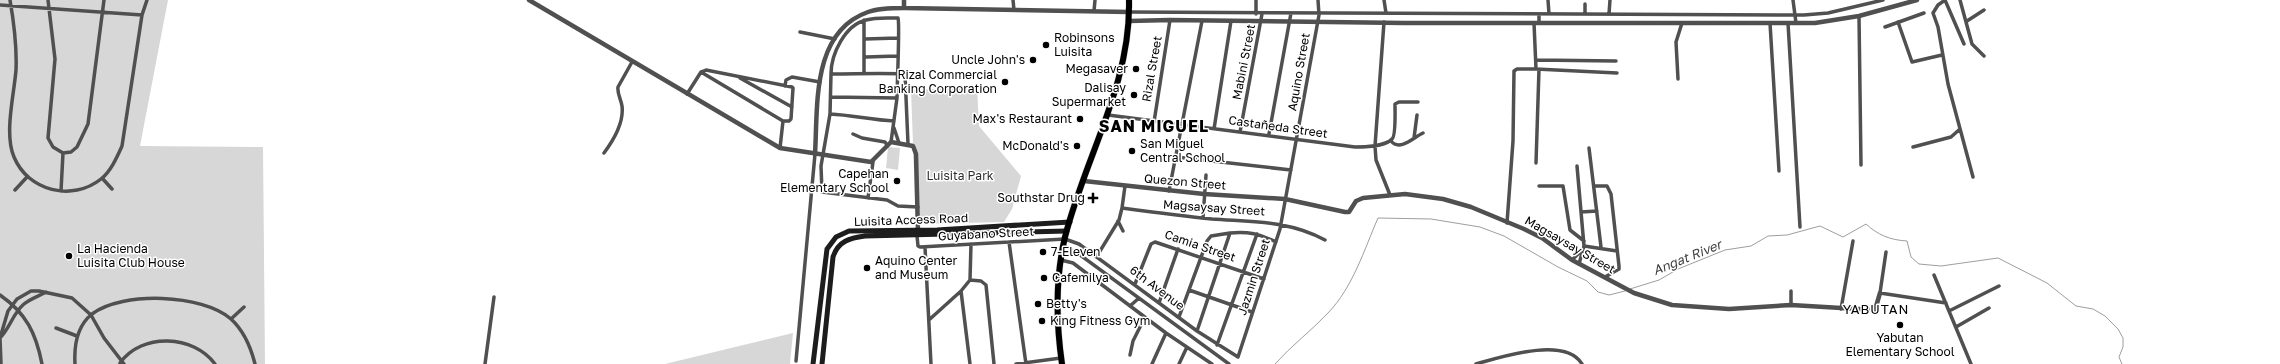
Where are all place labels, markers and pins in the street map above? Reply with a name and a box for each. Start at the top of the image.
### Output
place label: Robinsons Luisita [1054,30,1115,59]
marker: Robinsons Luisita [1041,40,1051,50]
place label: Uncle John's [951,52,1025,67]
marker: Uncle John's [1028,55,1038,65]
place label: Megasaver [1066,61,1128,76]
marker: Megasaver [1131,64,1141,74]
place label: Rizal Commercial Banking Corporation [879,67,997,96]
marker: Rizal Commercial Banking Corporation [1000,77,1010,87]
place label: Dalisay Supermarket [1052,80,1126,109]
marker: Dalisay Supermarket [1129,90,1139,100]
place label: Max's Restaurant [972,111,1072,126]
marker: Max's Restaurant [1075,114,1085,124]
place label: San Miguel Central School [1140,136,1225,165]
place label: McDonald's [1002,138,1069,153]
marker: McDonald's [1072,141,1082,151]
marker: San Miguel Central School [1127,146,1137,156]
place label: Capehan Elementary School [780,166,889,195]
marker: Capehan Elementary School [892,176,902,186]
place label: Southstar Drug [997,190,1085,205]
marker: Southstar Drug [1088,193,1098,203]
place label: La Hacienda Luisita Club House [77,241,185,270]
place label: 7-Eleven [1051,244,1101,259]
marker: 7-Eleven [1038,247,1048,257]
marker: La Hacienda Luisita Club House [64,251,74,261]
place label: Aquino Center and Museum [875,253,957,282]
marker: Aquino Center and Museum [862,263,872,273]
place label: Cafemilya [1052,270,1109,285]
marker: Cafemilya [1039,273,1049,283]
place label: Betty's [1046,296,1087,311]
marker: Betty's [1033,299,1043,309]
place label: King Fitness Gym [1050,313,1150,328]
marker: King Fitness Gym [1037,316,1047,326]
marker: Yabutan Elementary School [1895,320,1905,330]
place label: Yabutan Elementary School [1845,330,1955,359]

